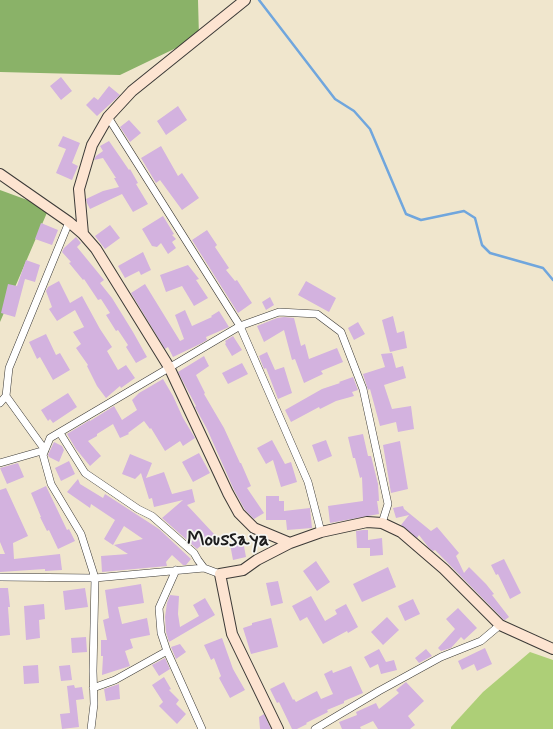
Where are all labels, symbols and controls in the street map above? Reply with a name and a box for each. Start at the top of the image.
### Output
district label: Moussaya [187,529,269,553]

